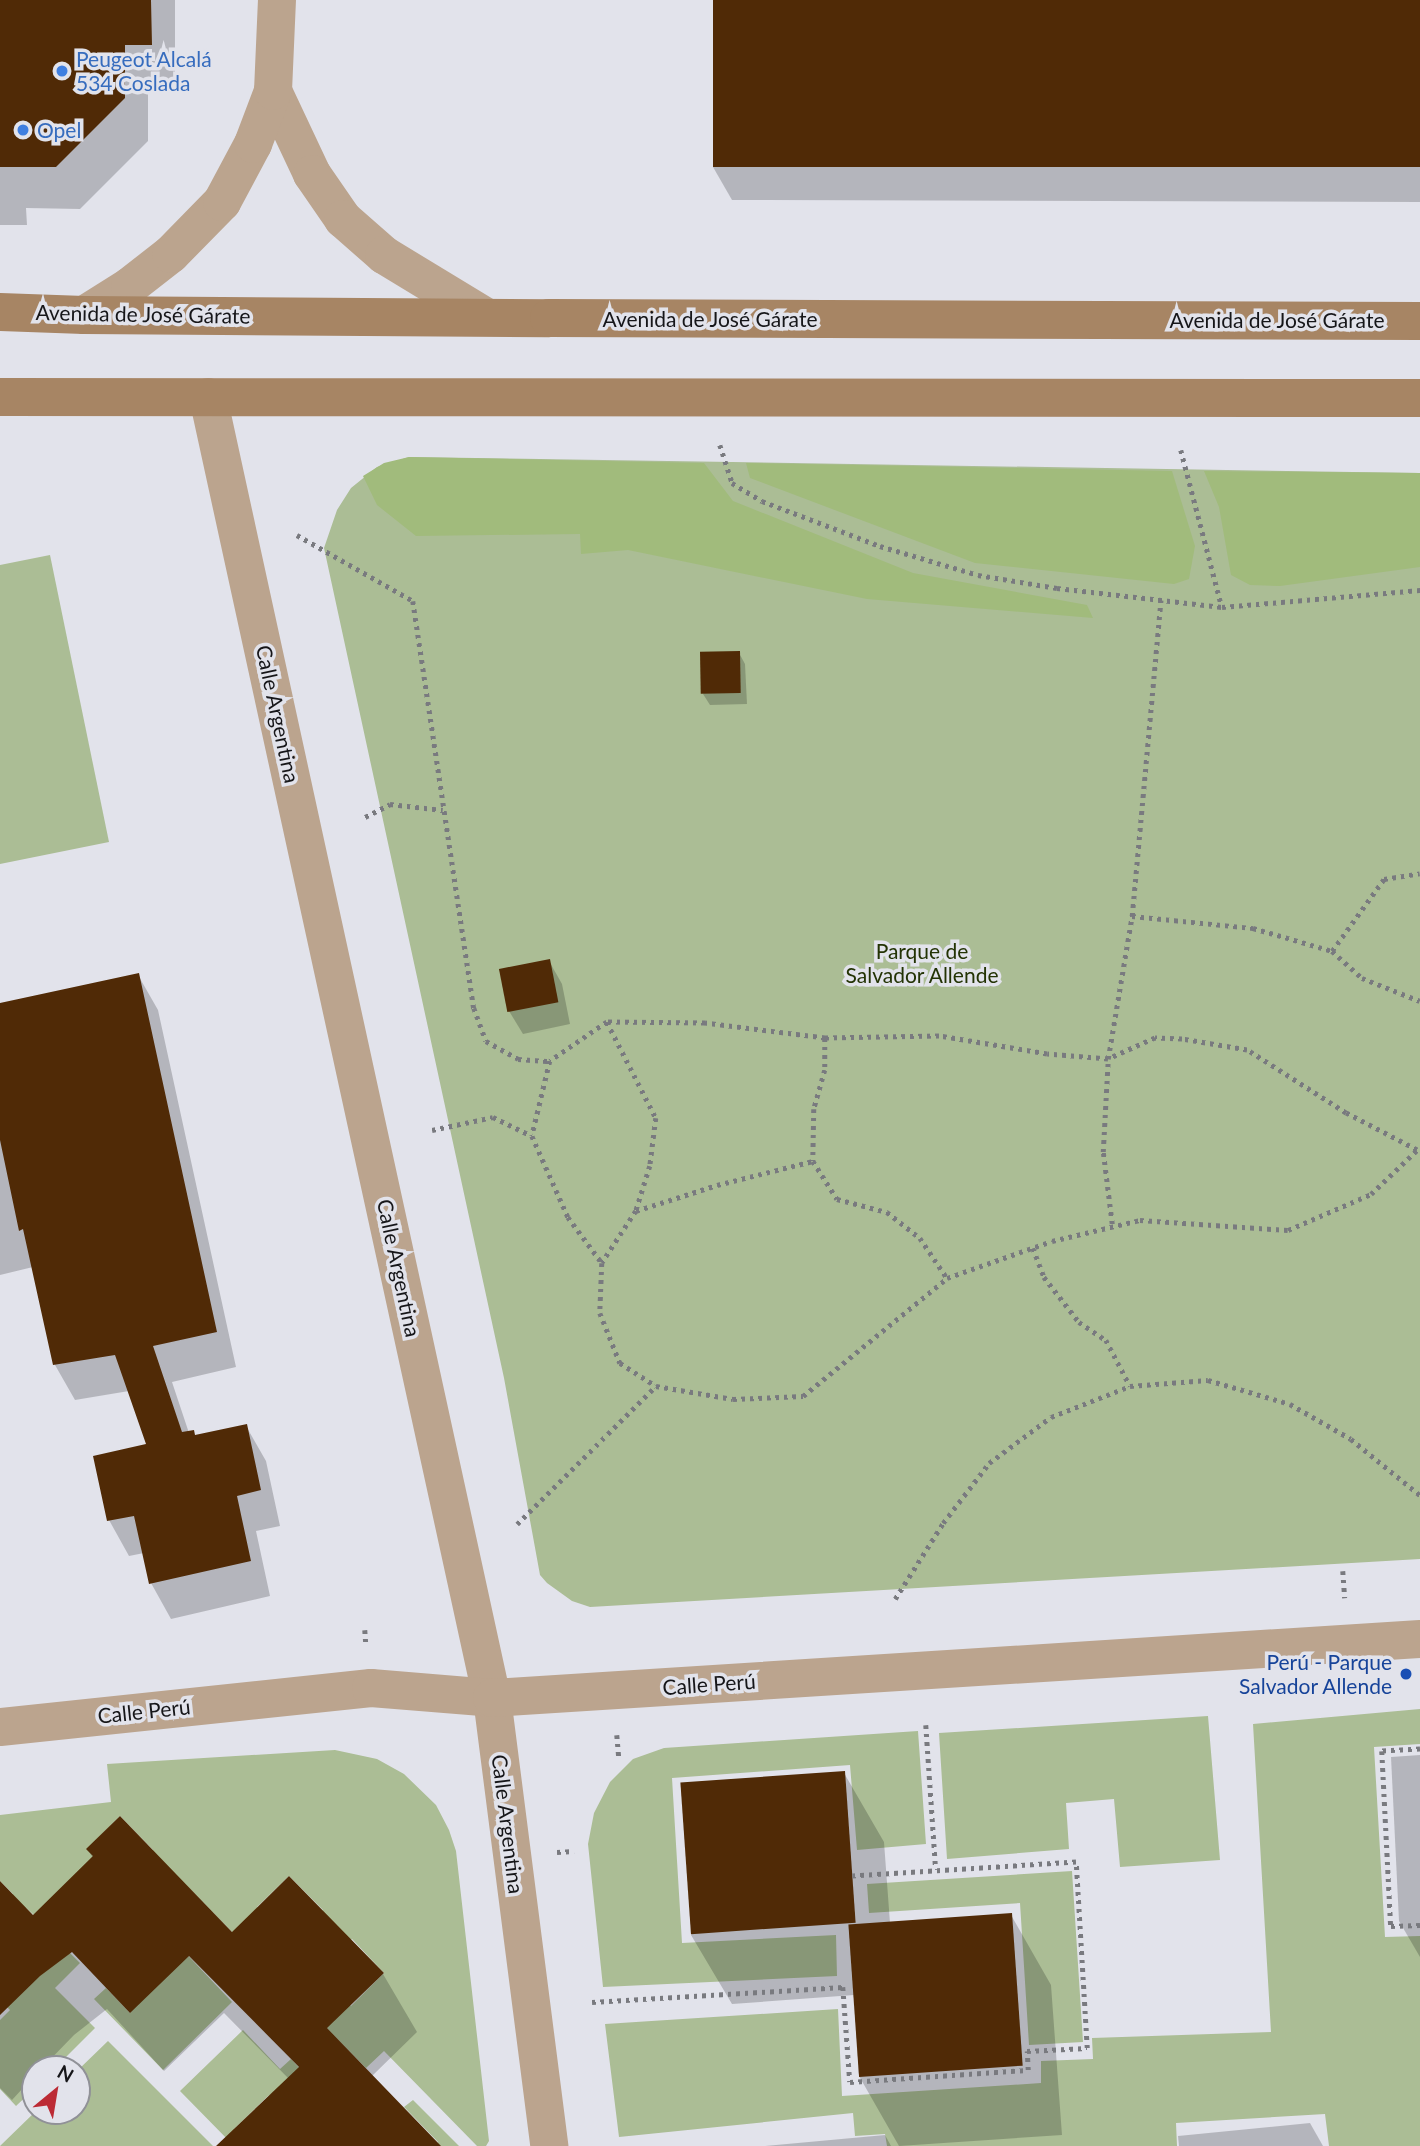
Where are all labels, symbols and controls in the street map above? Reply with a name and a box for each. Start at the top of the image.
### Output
place label: Peugeot Alcalá 534 Coslada [76,46,212,96]
marker: Peugeot Alcalá 534 Coslada [54,63,70,79]
place label: Opel [37,117,81,143]
marker: Opel [15,122,31,138]
street label: Avenida de José Gárate [35,300,251,328]
street label: Avenida de José Gárate [602,306,818,332]
street label: Avenida de José Gárate [1169,307,1385,333]
street label: Calle Argentina [251,642,305,786]
park label: Parque de Salvador Allende [845,938,999,988]
street label: Calle Argentina [372,1196,426,1340]
place label: Perú - Parque Salvador Allende [1238,1649,1392,1699]
marker: Perú - Parque Salvador Allende [1398,1666,1414,1682]
street label: Calle Perú [662,1668,756,1700]
street label: Calle Perú [96,1694,192,1728]
street label: Calle Argentina [487,1753,529,1895]
north arrow [21,2055,91,2125]
text: N [54,2059,78,2087]

